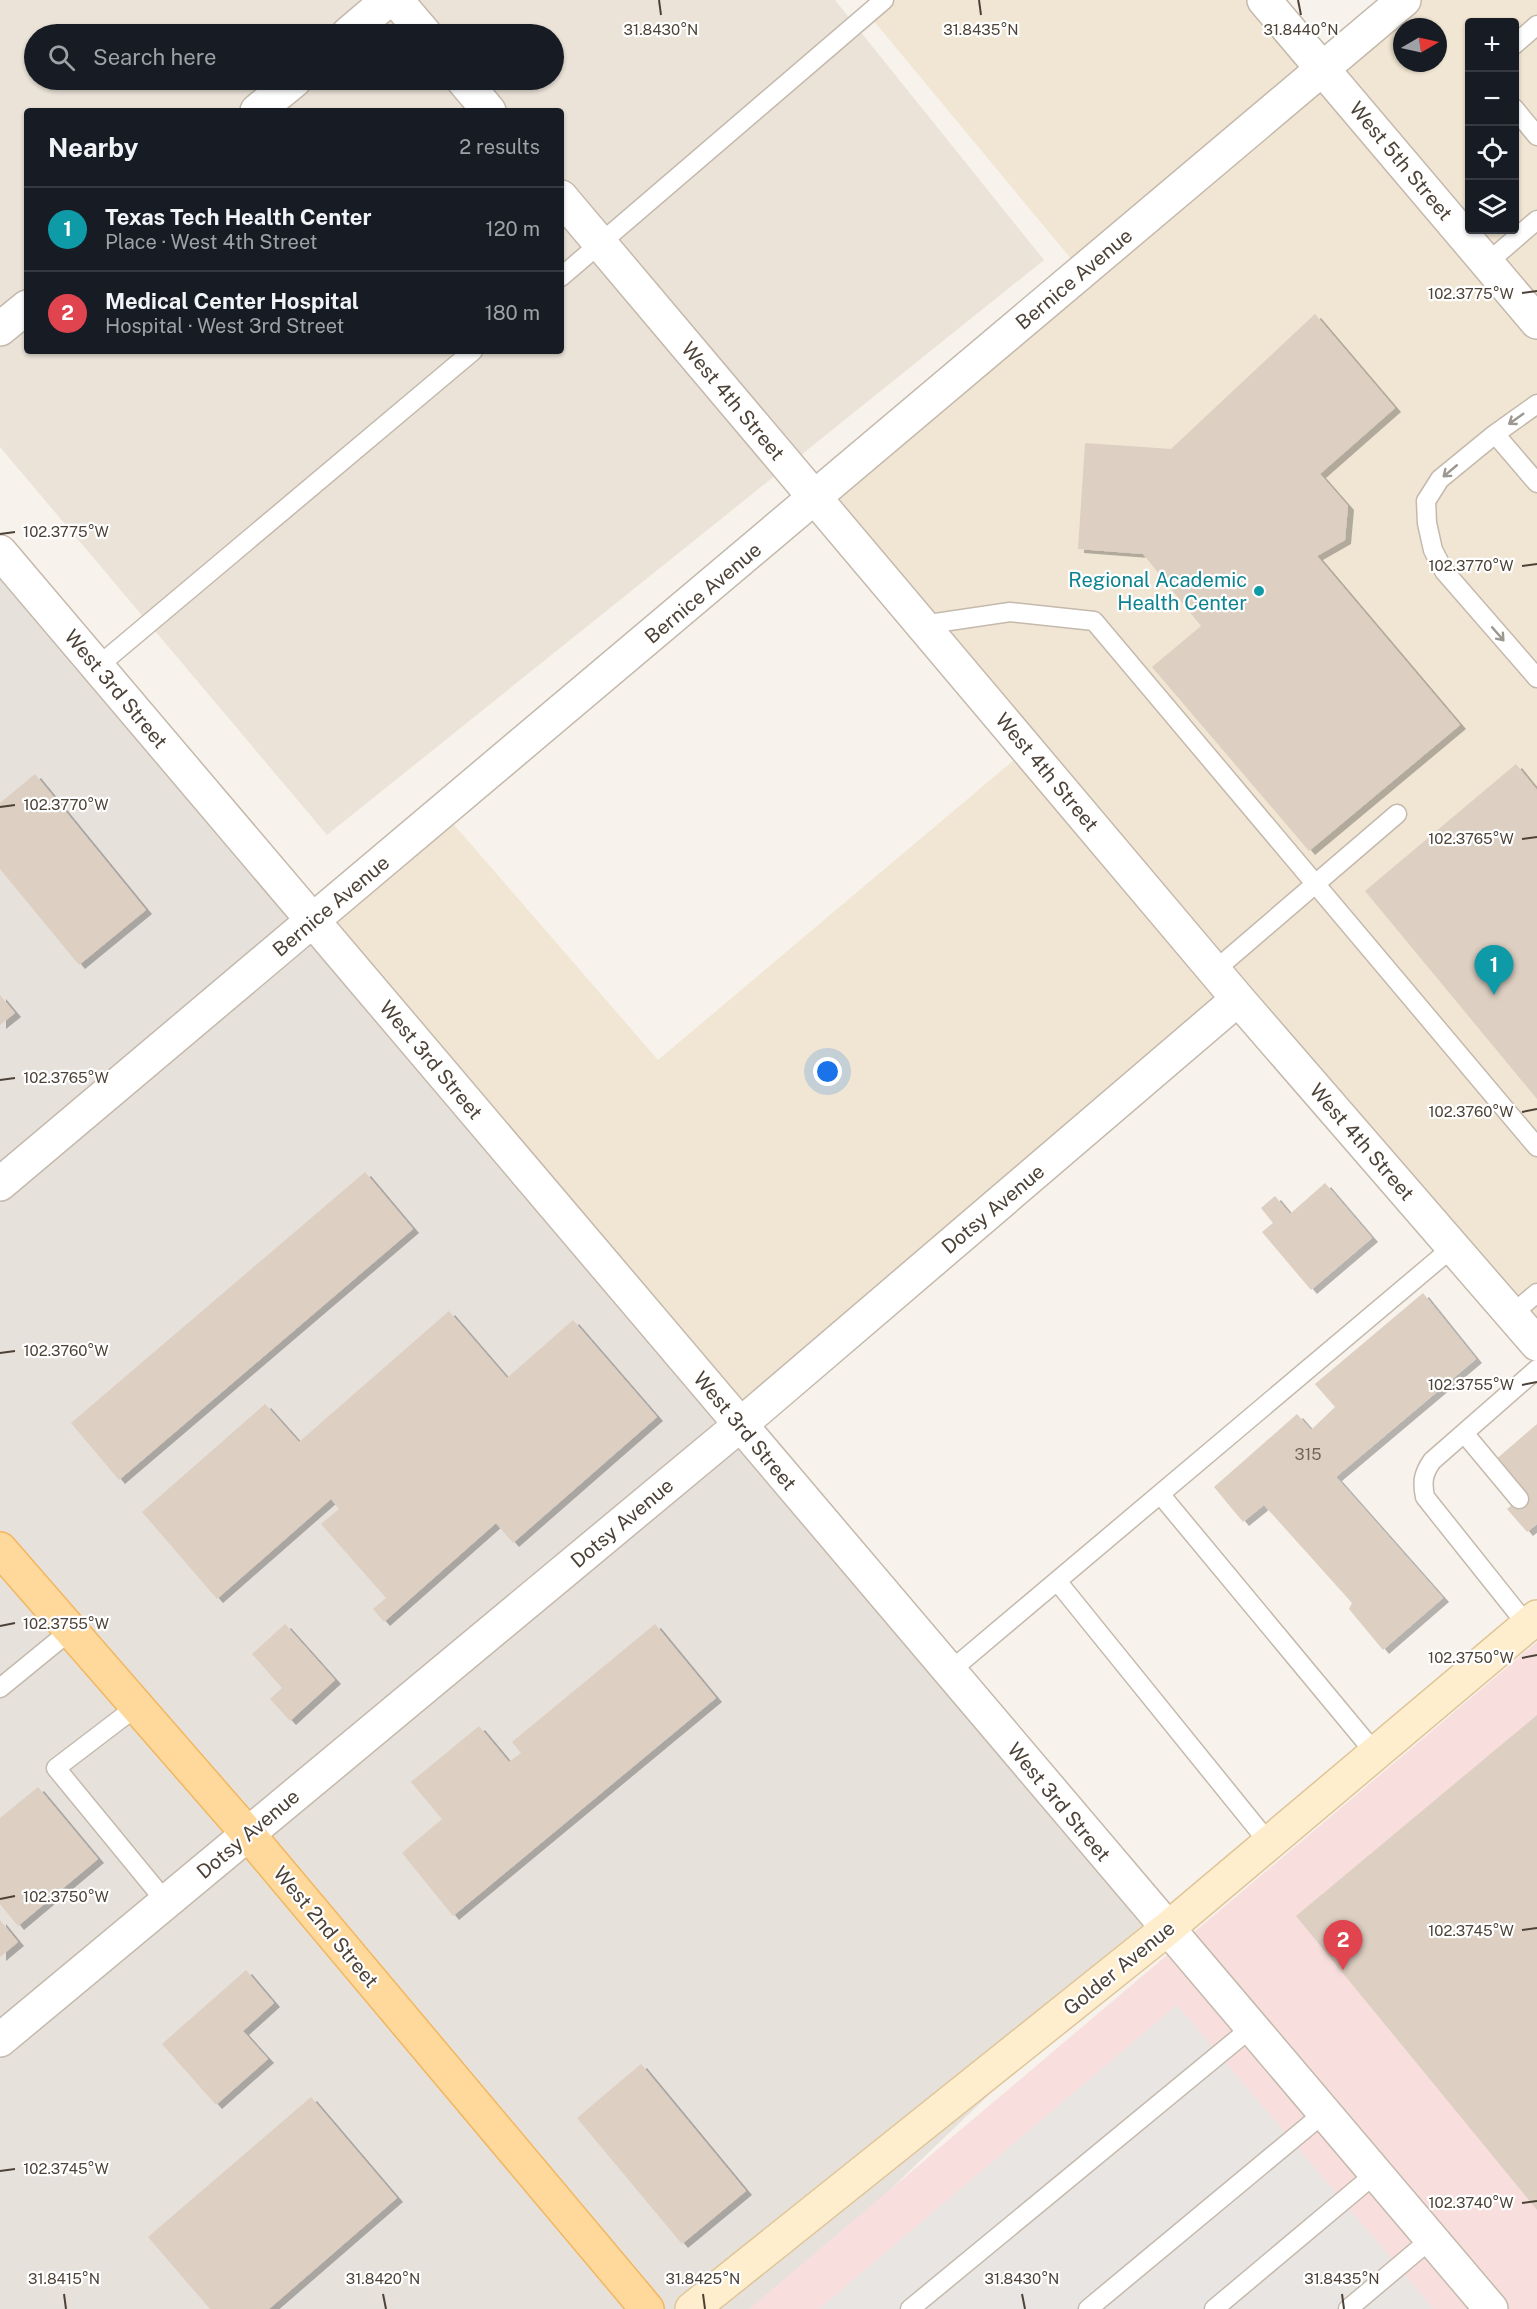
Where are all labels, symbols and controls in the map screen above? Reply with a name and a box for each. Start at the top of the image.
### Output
north arrow [1393,18,1447,72]
map controls [1465,18,1519,234]
button: + [1465,18,1519,72]
text: 31.8430°N [624,21,698,38]
text: 31.8435°N [943,21,1019,38]
text: 31.8440°N [1264,21,1338,38]
search box [24,24,564,90]
icon: search [45,41,78,74]
text: Search here [93,44,217,70]
button: − [1465,72,1519,126]
street label: West 5th Street [1344,97,1458,225]
button: locate [1465,126,1519,180]
text: Nearby [48,132,138,163]
text: 2 results [459,135,540,159]
button: layers [1465,180,1519,234]
text: Texas Tech Health Center [105,204,371,230]
text: 1 [63,217,72,241]
text: 120 m [486,217,540,241]
street label: Bernice Avenue [1011,223,1137,335]
text: Place · West 4th Street [105,230,318,254]
text: 102.3775°W [1428,285,1514,302]
text: Medical Center Hospital [105,288,359,314]
text: 2 [61,301,74,325]
text: 180 m [485,301,540,325]
text: Hospital · West 3rd Street [105,314,344,338]
street label: West 4th Street [677,337,789,465]
one-way arrow [1508,413,1525,425]
one-way arrow [1442,465,1458,478]
text: 102.3775°W [23,523,109,540]
street label: Bernice Avenue [640,537,766,649]
text: 102.3770°W [1428,557,1514,574]
place label: Regional Academic Health Center [1068,568,1247,615]
marker: Regional Academic Health Center [1252,584,1266,598]
street label: West 3rd Street [59,625,173,753]
one-way arrow [1491,626,1505,641]
street label: West 4th Street [991,708,1103,836]
text: 102.3770°W [23,796,109,813]
text: 102.3765°W [1428,830,1514,847]
street label: Bernice Avenue [268,850,394,962]
pin: 1 [1474,946,1514,995]
street label: West 3rd Street [374,996,488,1124]
your location [813,1057,842,1086]
text: 102.3765°W [23,1069,109,1086]
street label: West 4th Street [1305,1079,1419,1205]
text: 102.3760°W [1428,1103,1514,1120]
street label: Dotsy Avenue [937,1159,1049,1259]
text: 102.3760°W [23,1342,109,1359]
street label: West 3rd Street [688,1367,802,1495]
text: 102.3755°W [1428,1376,1514,1393]
house number: 315 [1295,1445,1321,1464]
street label: Dotsy Avenue [566,1473,678,1573]
text: 102.3755°W [23,1615,109,1632]
text: 102.3750°W [1428,1649,1514,1666]
street label: West 3rd Street [1002,1738,1116,1866]
street label: Dotsy Avenue [192,1784,304,1884]
street label: West 2nd Street [268,1862,384,1992]
text: 102.3750°W [23,1888,109,1905]
street label: Golder Avenue [1059,1916,1179,2020]
pin: 2 [1324,1920,1362,1970]
text: 102.3745°W [1428,1922,1514,1939]
text: 102.3745°W [23,2160,109,2177]
text: 102.3740°W [1428,2194,1514,2211]
text: 31.8415°N [28,2270,100,2287]
text: 31.8420°N [346,2270,420,2287]
text: 31.8425°N [666,2270,740,2287]
text: 31.8430°N [985,2270,1059,2287]
text: 31.8435°N [1304,2270,1380,2287]

